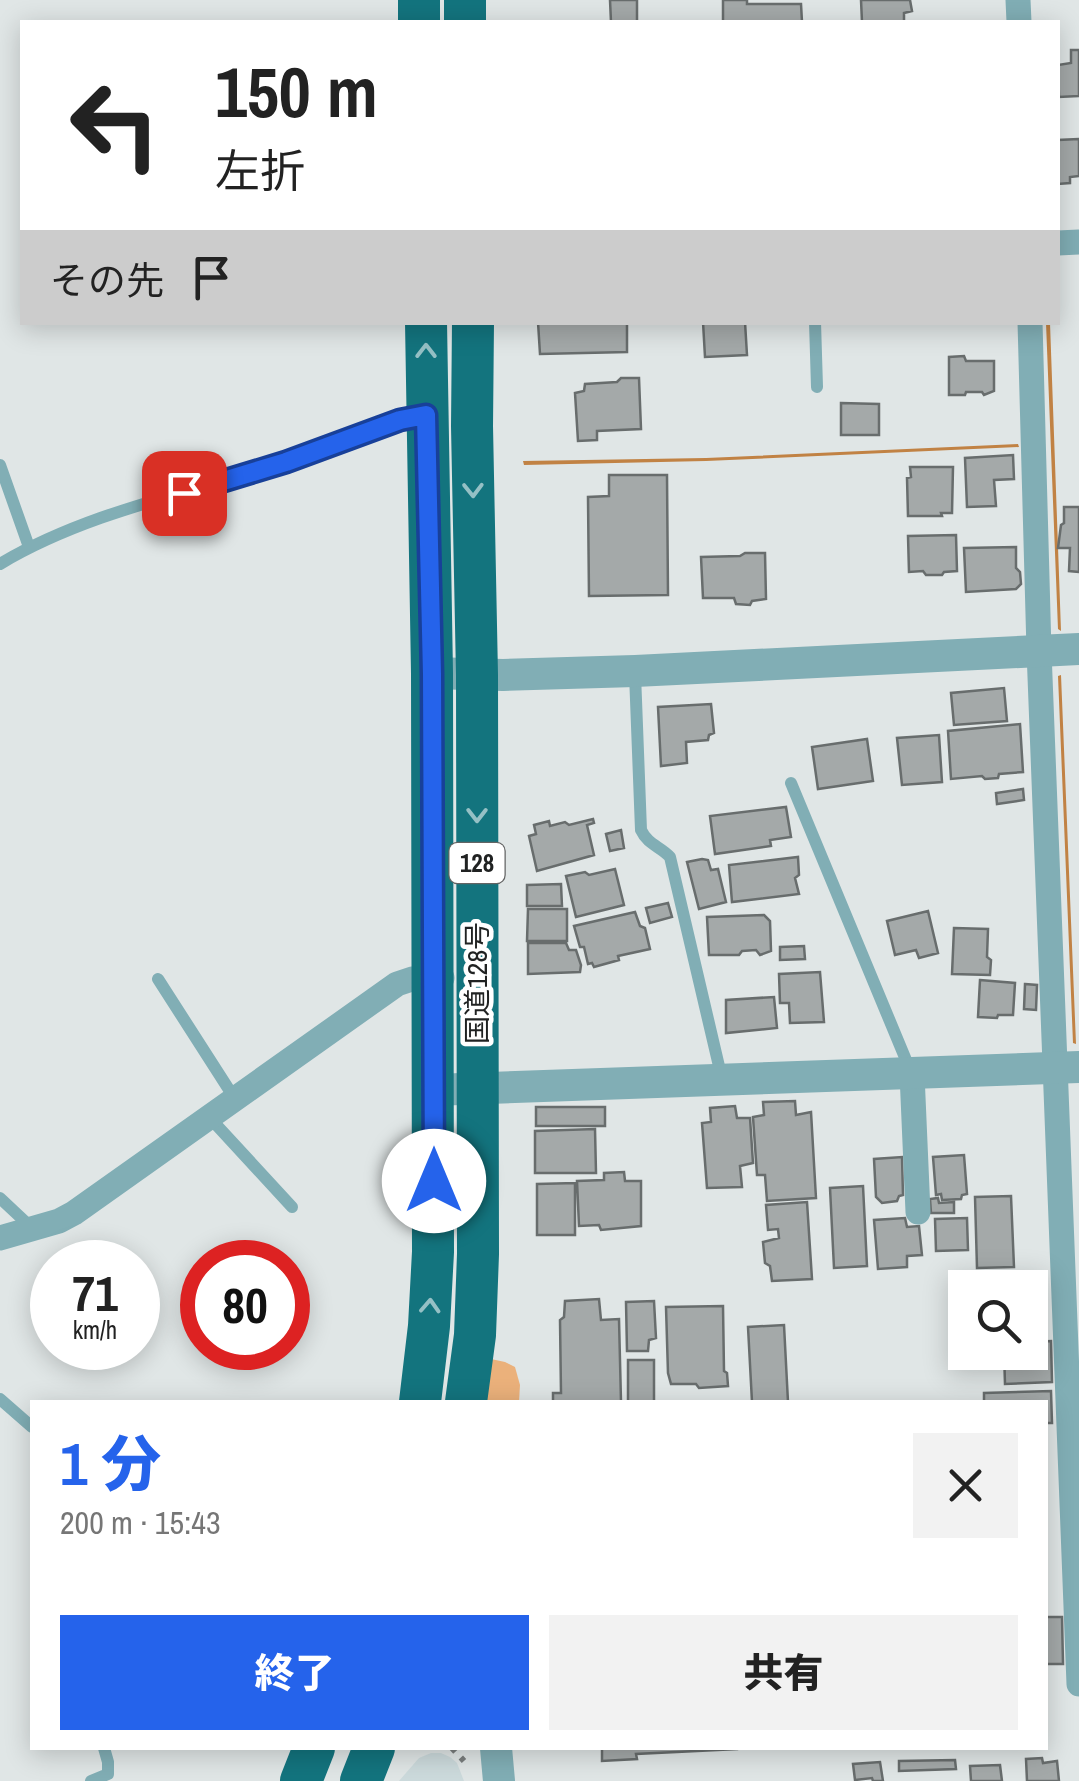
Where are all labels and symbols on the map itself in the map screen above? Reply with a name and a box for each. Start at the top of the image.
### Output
one-way arrow [415,342,437,358]
pin [142,451,227,536]
one-way arrow [462,482,484,498]
one-way arrow [466,808,488,823]
road number: 128 [450,843,504,883]
street label: 国道128号 [458,922,496,1044]
position arrow [382,1129,486,1233]
speed limit sign: 80 [180,1240,310,1370]
one-way arrow [419,1297,440,1313]

